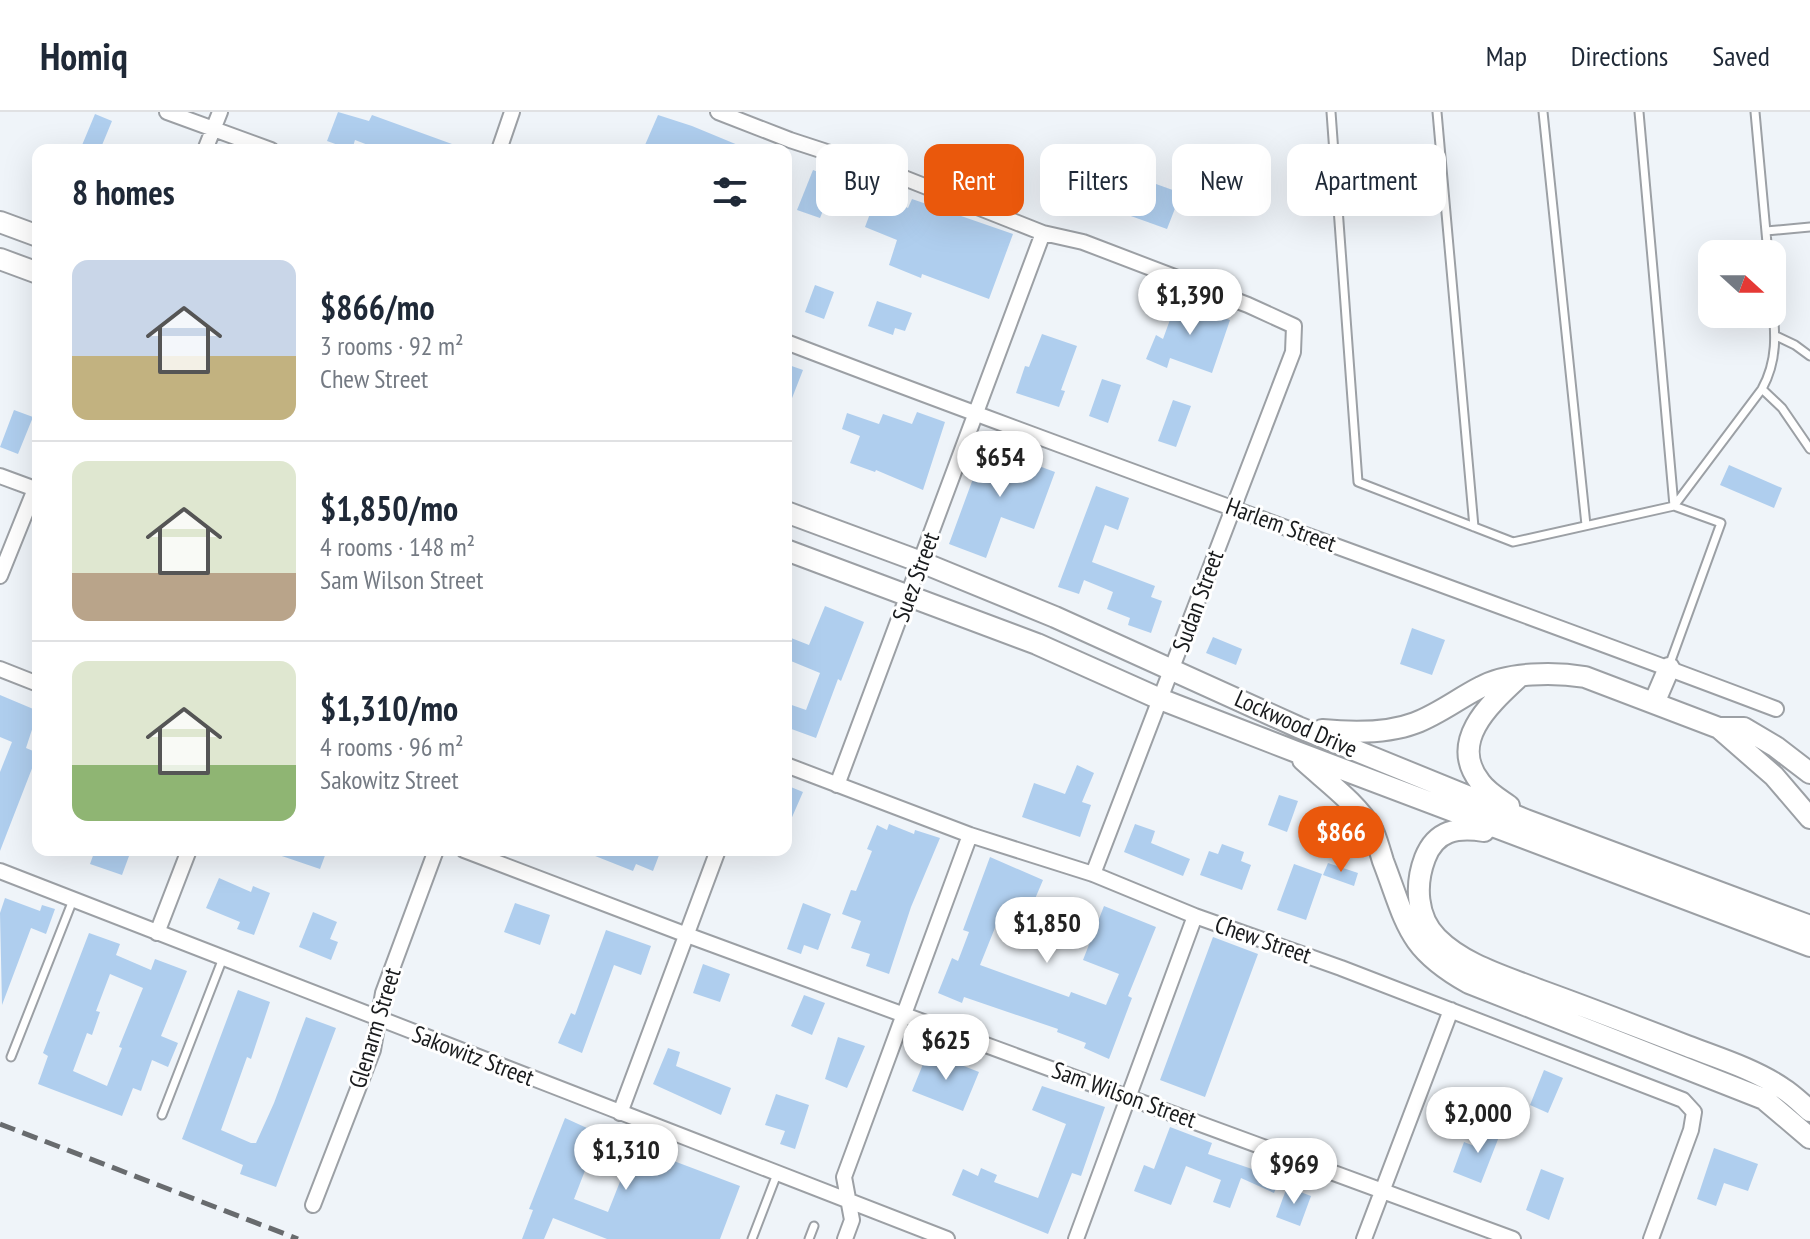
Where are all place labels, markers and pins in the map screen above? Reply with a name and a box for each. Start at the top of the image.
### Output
pin: $1,390 [1125,269,1255,337]
pin: $654 [953,431,1047,499]
pin: $866 [1294,806,1388,874]
pin: $1,850 [982,897,1112,965]
pin: $625 [899,1014,993,1082]
pin: $2,000 [1413,1087,1543,1155]
pin: $1,310 [561,1124,691,1192]
pin: $969 [1247,1138,1341,1206]

